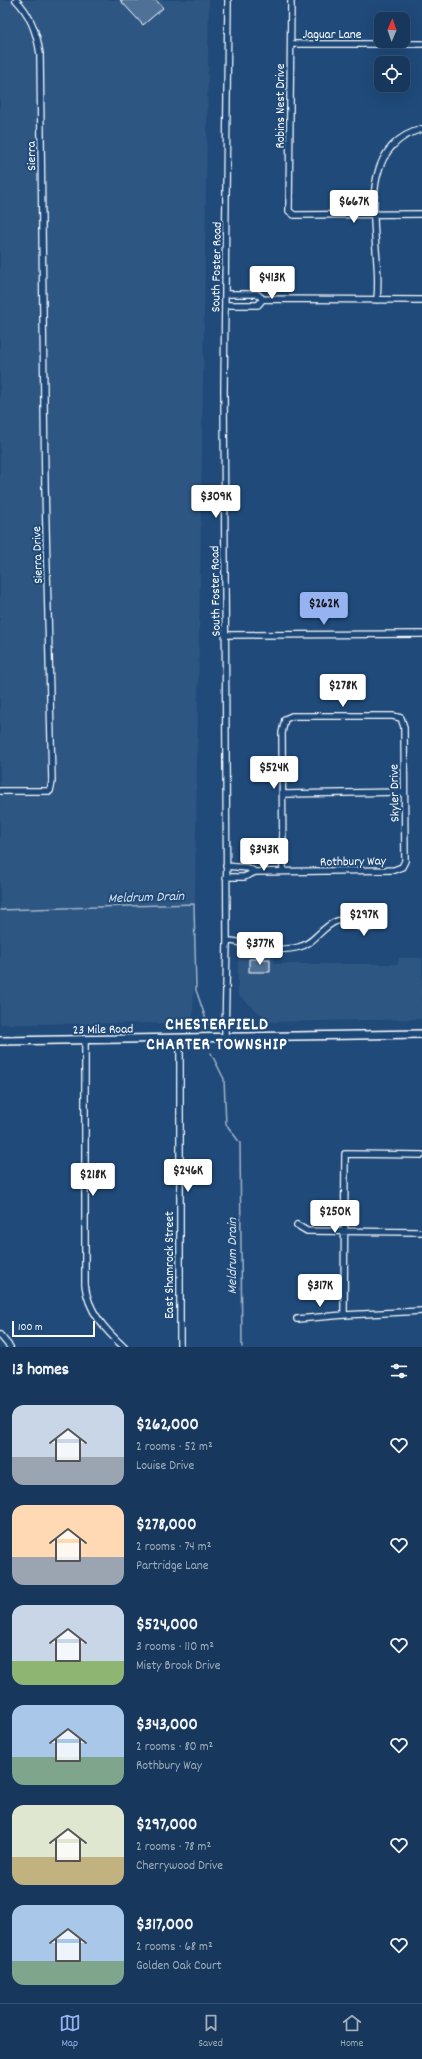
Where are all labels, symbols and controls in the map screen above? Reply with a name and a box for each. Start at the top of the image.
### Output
north arrow [374,12,410,48]
map controls [374,12,410,92]
street label: Jaguar Lane [302,26,362,45]
button: locate [374,56,410,92]
street label: Robins Nest Drive [272,63,291,149]
street label: Sierra [23,140,42,171]
pin: $667K [326,190,382,224]
text: $667K [339,193,369,212]
street label: South Foster Road [207,222,228,312]
pin: $413K [244,266,300,300]
text: $413K [259,269,285,288]
pin: $309K [188,485,244,519]
text: $309K [200,488,232,507]
street label: Sierra Drive [28,526,49,584]
street label: South Foster Road [206,546,227,636]
pin: $262K [296,592,352,626]
text: $262K [309,595,339,614]
pin: $278K [315,674,371,708]
text: $278K [329,677,357,696]
pin: $524K [246,756,302,790]
text: $524K [259,759,289,778]
street label: Skyler Drive [385,764,406,822]
pin: $343K [236,838,292,872]
text: $343K [249,841,279,860]
street label: Rothbury Way [320,852,387,873]
water label: Meldrum Drain [108,887,185,909]
pin: $297K [336,903,392,937]
text: $297K [349,906,379,925]
pin: $377K [232,932,288,966]
text: $377K [246,935,274,954]
district label: CHESTERFIELD CHARTER TOWNSHIP [146,1014,288,1058]
street label: 23 Mile Road [73,1020,133,1041]
pin: $246K [160,1159,216,1193]
text: $246K [173,1162,203,1181]
pin: $218K [65,1163,121,1197]
text: $218K [80,1166,106,1185]
pin: $250K [307,1200,363,1234]
text: $250K [319,1203,351,1222]
street label: East Shamrock Street [161,1211,180,1319]
water label: Meldrum Drain [223,1217,243,1294]
pin: $317K [292,1274,348,1308]
text: $317K [307,1277,333,1296]
scale bar [12,1319,95,1338]
text: 100 m [18,1320,42,1336]
text: 13 homes [12,1359,69,1383]
icon: filters [388,1360,410,1382]
text: $262,000 [136,1414,199,1438]
icon: home [44,1421,92,1469]
icon: heart [388,1434,410,1456]
text: 2 rooms · 52 m² [136,1438,213,1457]
text: Louise Drive [136,1457,194,1476]
text: $278,000 [136,1514,196,1538]
icon: home [44,1521,92,1569]
icon: heart [388,1534,410,1556]
text: 2 rooms · 74 m² [136,1538,211,1557]
text: Partridge Lane [136,1557,208,1576]
text: $524,000 [136,1614,198,1638]
icon: home [44,1621,92,1669]
icon: heart [388,1634,410,1656]
text: 3 rooms · 110 m² [136,1638,214,1657]
text: Misty Brook Drive [136,1657,220,1676]
text: $343,000 [136,1714,198,1738]
icon: home [44,1721,92,1769]
icon: heart [388,1734,410,1756]
text: 2 rooms · 80 m² [136,1738,213,1757]
text: Rothbury Way [136,1757,202,1776]
text: $297,000 [136,1814,197,1838]
icon: home [44,1821,92,1869]
icon: heart [388,1834,410,1856]
text: 2 rooms · 78 m² [136,1838,211,1857]
text: Cherrywood Drive [136,1857,223,1876]
text: $317,000 [136,1914,193,1938]
icon: home [44,1921,92,1969]
icon: heart [388,1934,410,1956]
text: 2 rooms · 68 m² [136,1938,213,1957]
text: Golden Oak Court [136,1957,222,1976]
tab: Map [59,2012,81,2052]
tab: Saved [198,2012,223,2052]
tab: Home [340,2012,363,2052]

